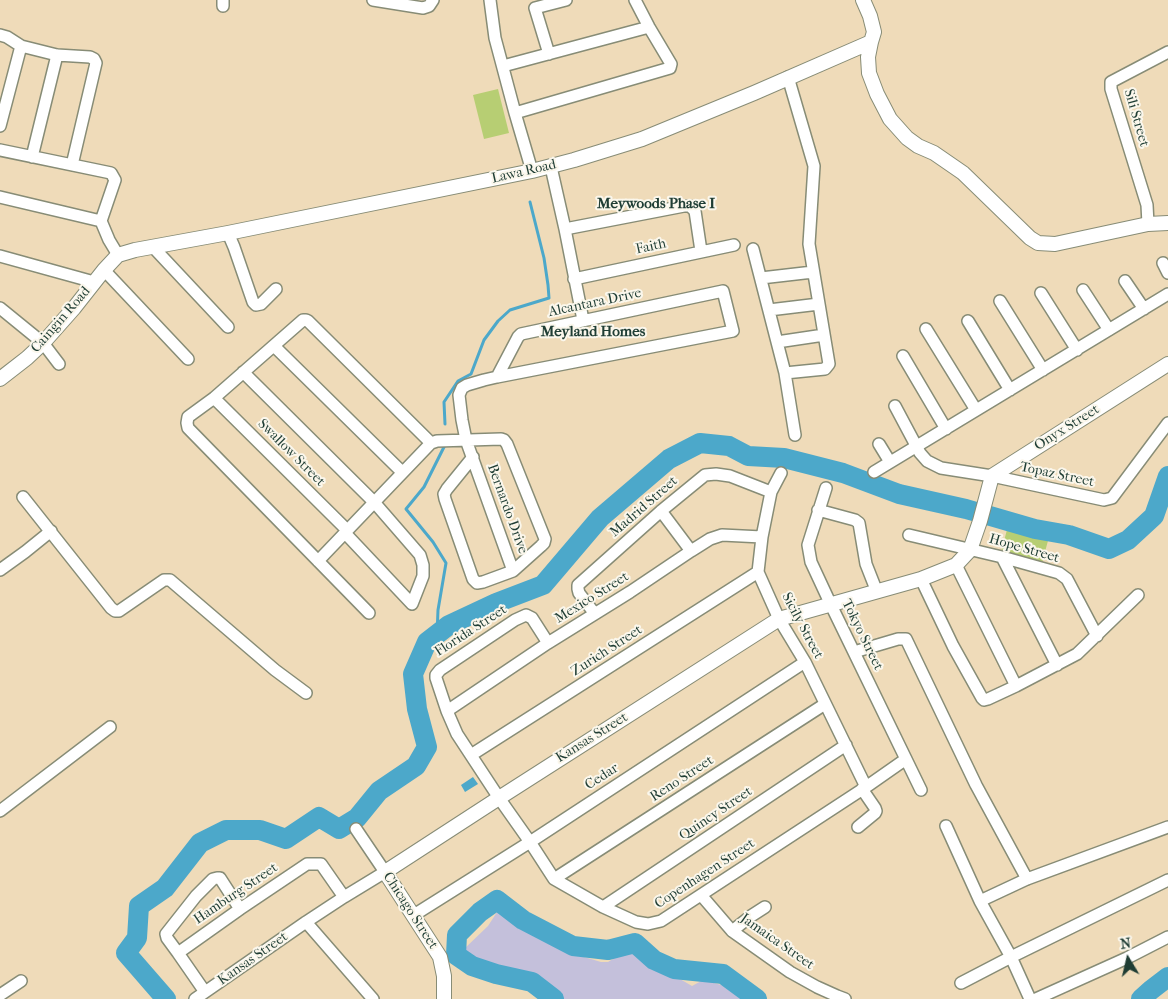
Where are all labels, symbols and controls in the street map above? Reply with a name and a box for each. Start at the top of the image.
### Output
street label: Sili Street [1120,87,1152,149]
street label: Lawa Road [490,156,558,188]
district label: Meywoods Phase I [597,195,715,213]
street label: Faith [634,236,668,258]
street label: Caingin Road [28,283,94,357]
street label: Alcantara Drive [547,285,643,321]
district label: Meyland Homes [541,323,645,341]
street label: Onyx Street [1031,401,1103,455]
street label: Swallow Street [254,416,328,490]
street label: Topaz Street [1018,459,1096,491]
street label: Bernardo Drive [483,462,531,556]
street label: Madrid Street [607,473,681,541]
street label: Hope Street [987,531,1061,567]
street label: Mexico Street [552,569,632,627]
street label: Sicily Street [778,590,826,662]
street label: Tokyo Street [838,597,886,673]
street label: Florida Street [432,602,510,660]
street label: Zurich Street [568,622,646,680]
street label: Kansas Street [553,709,631,767]
street label: Reno Street [647,752,717,806]
street label: Cedar [582,760,622,794]
street label: Quincy Street [676,783,756,845]
street label: Copenhagen Street [652,835,758,913]
street label: Hamburg Street [191,860,281,928]
street label: Chicago Street [379,869,441,953]
street label: Jamaica Street [737,910,817,974]
street label: Kansas Street [215,929,291,989]
north arrow [1103,934,1153,984]
text: N [1119,934,1132,953]

